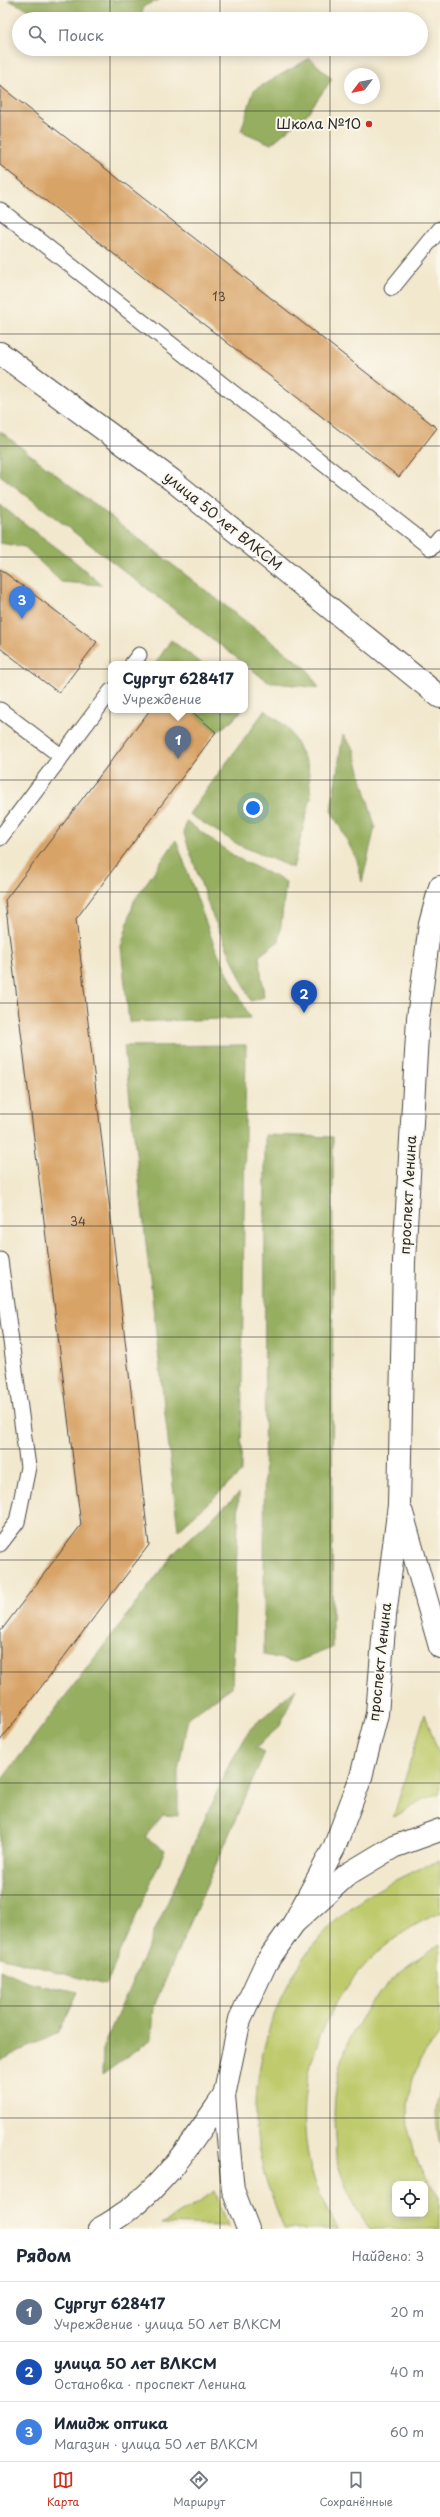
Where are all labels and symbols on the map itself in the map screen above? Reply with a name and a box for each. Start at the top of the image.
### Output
north arrow [344,68,380,104]
place label: Школа №10 [276,113,361,134]
marker: Школа №10 [364,119,374,129]
house number: 13 [212,287,226,305]
street label: улица 50 лет ВЛКСМ [159,466,287,575]
pin: 3 [9,586,35,619]
pin: 1 [165,726,191,759]
your location [243,798,263,818]
pin: 2 [291,980,317,1013]
street label: проспект Ленина [394,1135,421,1255]
house number: 34 [70,1212,86,1230]
street label: проспект Ленина [363,1601,396,1722]

